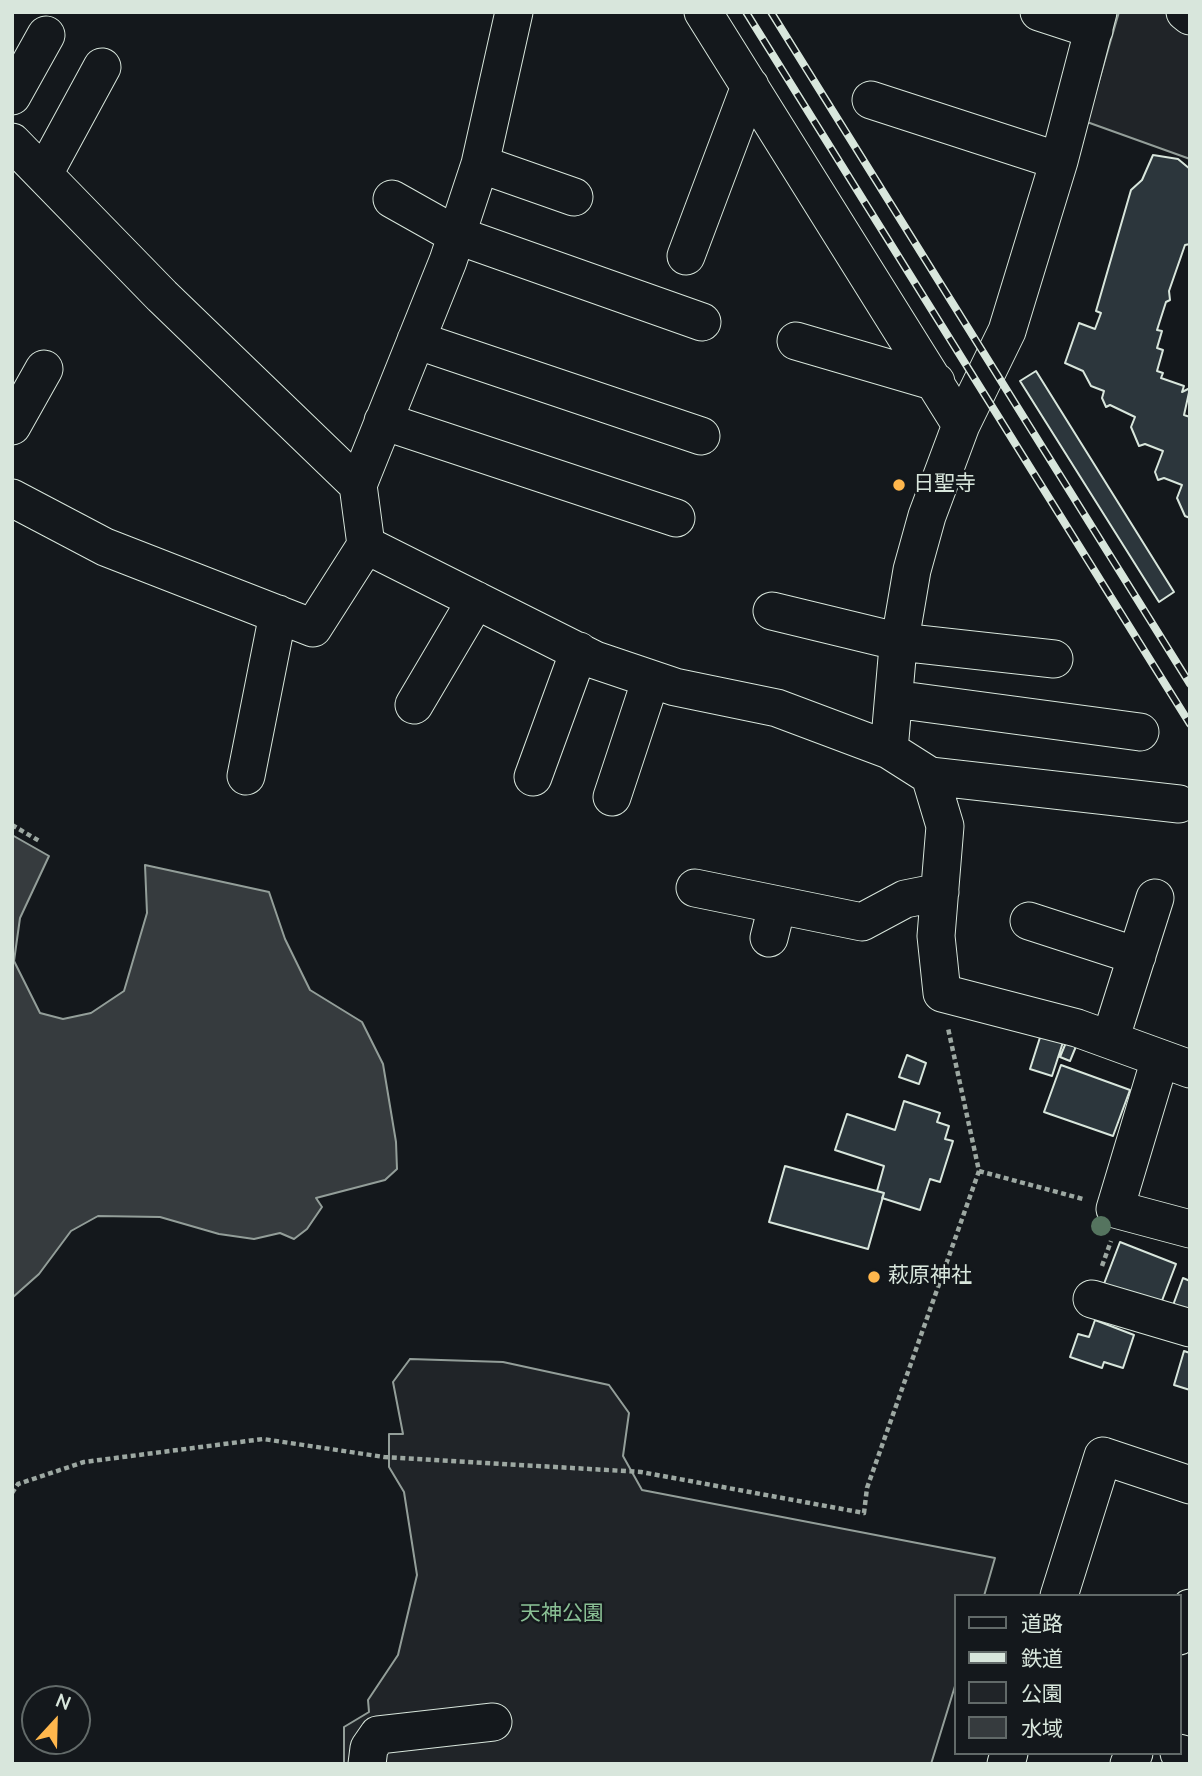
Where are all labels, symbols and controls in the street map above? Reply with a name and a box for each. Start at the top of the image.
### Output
place label: 日聖寺 [913,472,976,498]
marker: 日聖寺 [891,477,907,493]
place label: 萩原神社 [888,1264,972,1290]
marker: 萩原神社 [866,1269,882,1285]
legend [954,1594,1181,1755]
park label: 天神公園 [520,1602,604,1628]
text: 道路 [1021,1610,1063,1638]
text: 鉄道 [1021,1645,1063,1673]
text: 公園 [1021,1680,1063,1708]
north arrow [21,1685,91,1755]
text: N [52,1688,75,1717]
text: 水域 [1021,1715,1063,1743]

